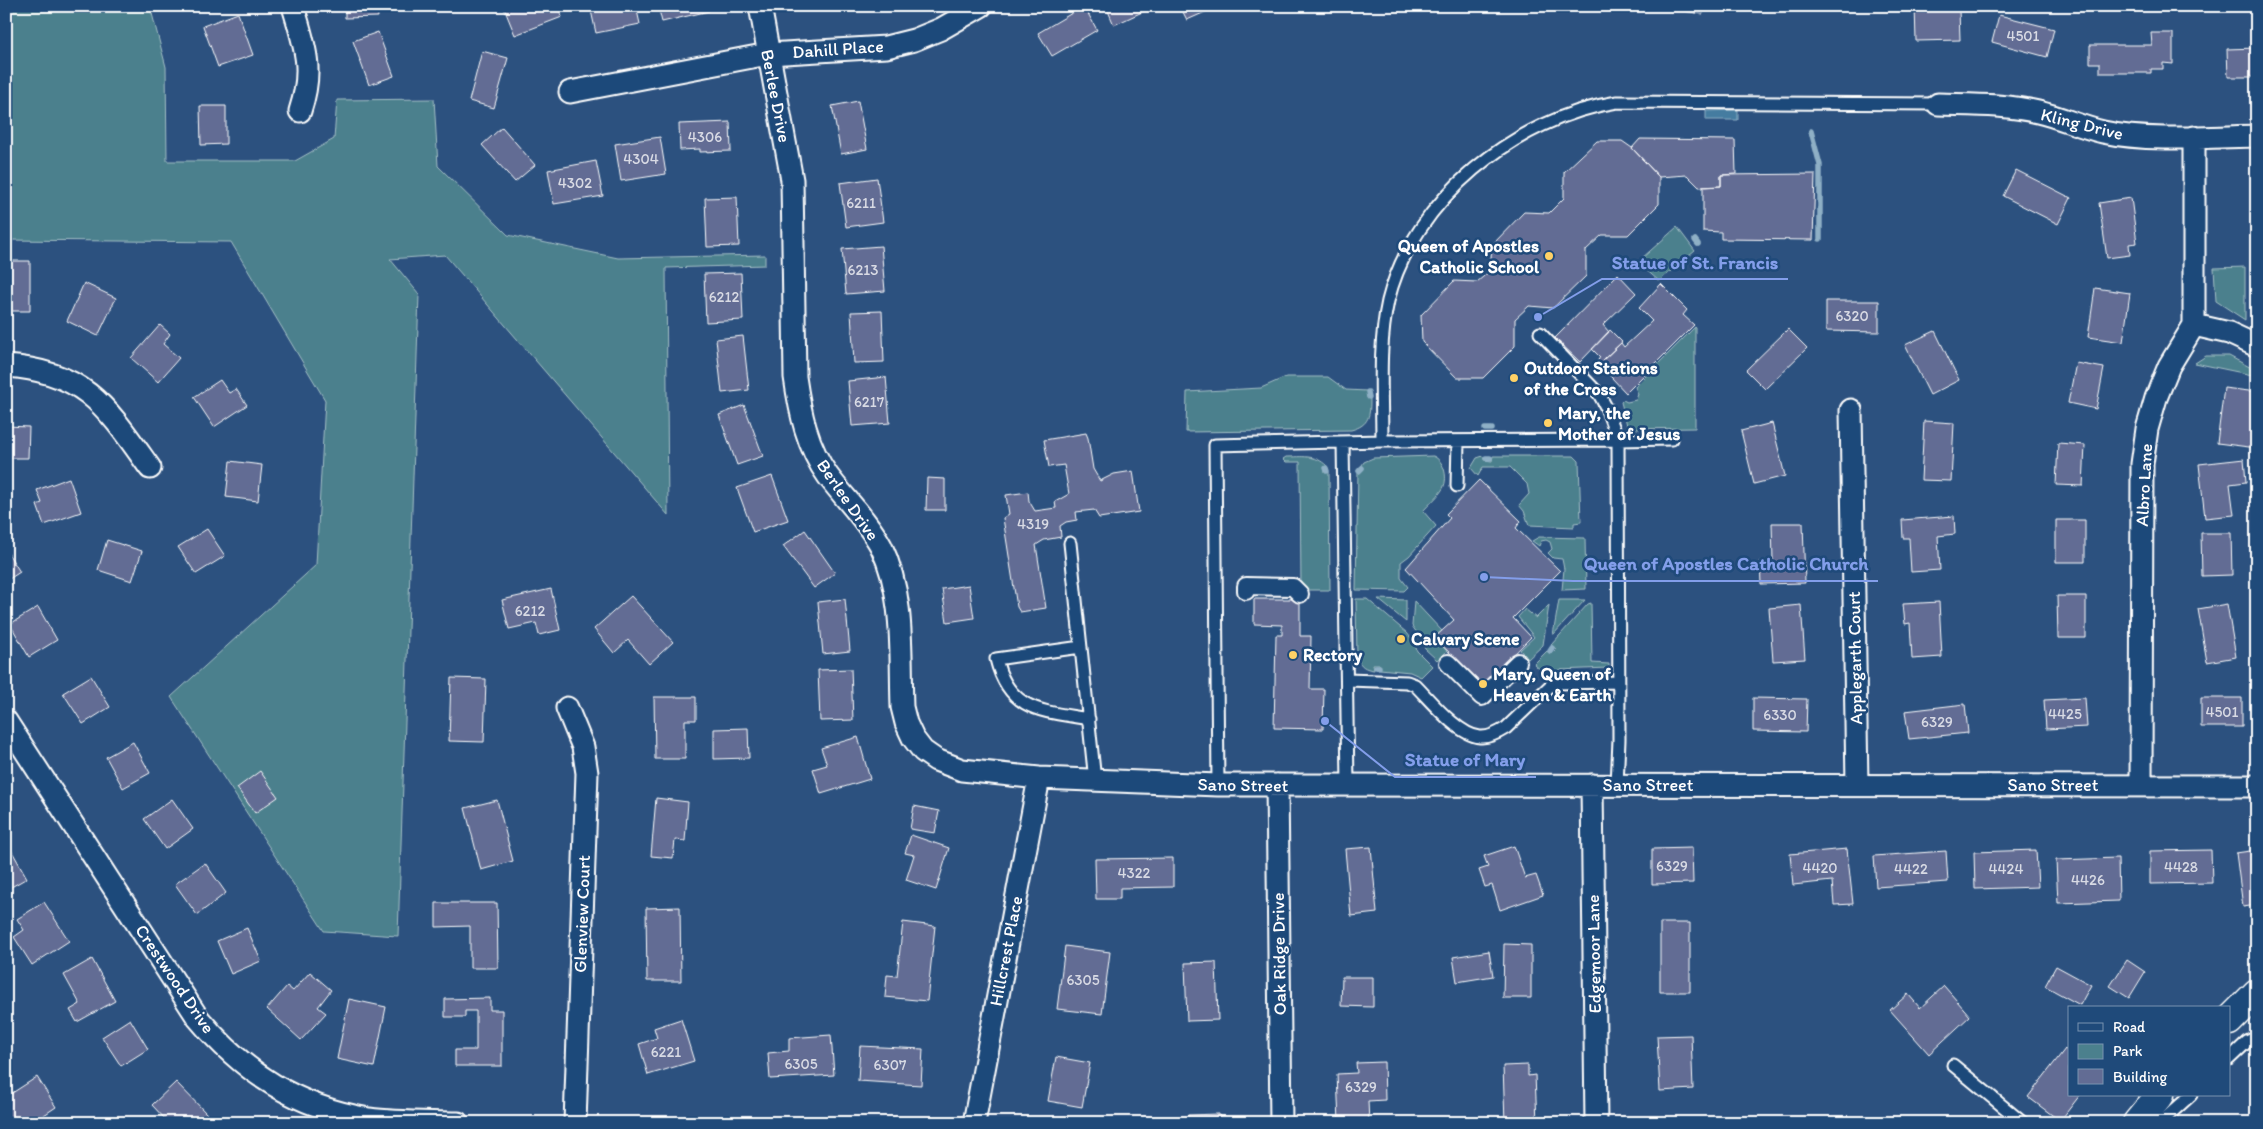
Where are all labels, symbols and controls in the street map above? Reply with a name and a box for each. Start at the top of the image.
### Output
house number: 4501 [2006,27,2040,45]
street label: Dahill Place [792,35,884,63]
street label: Berlee Drive [756,48,796,144]
street label: Kling Drive [2038,103,2126,145]
house number: 4306 [688,128,722,146]
house number: 4304 [623,150,659,168]
house number: 4302 [558,174,592,192]
house number: 6211 [846,194,876,212]
place label: Queen of Apostles Catholic School [1398,235,1540,278]
callout: Statue of St. Francis [1602,245,1788,279]
marker: Queen of Apostles Catholic School [1543,250,1555,262]
text: Statue of St. Francis [1612,251,1779,274]
house number: 6213 [848,261,878,279]
house number: 6212 [709,288,739,306]
house number: 6320 [1835,307,1869,325]
place label: Outdoor Stations of the Cross [1524,357,1658,400]
marker: Outdoor Stations of the Cross [1508,372,1520,384]
house number: 6217 [854,393,885,411]
place label: Mary, the Mother of Jesus [1558,402,1680,445]
marker: Mary, the Mother of Jesus [1542,417,1554,429]
street label: Albro Lane [2131,443,2157,527]
street label: Berlee Drive [812,455,884,545]
house number: 4319 [1017,515,1049,533]
callout: Queen of Apostles Catholic Church [1573,547,1878,581]
text: Queen of Apostles Catholic Church [1584,552,1869,575]
street label: Applegarth Court [1843,591,1867,725]
house number: 6212 [515,602,545,620]
place label: Calvary Scene [1411,628,1520,650]
marker: Calvary Scene [1395,633,1407,645]
place label: Rectory [1303,644,1363,666]
marker: Rectory [1287,649,1299,661]
place label: Mary, Queen of Heaven & Earth [1493,663,1612,706]
marker: Mary, Queen of Heaven & Earth [1477,678,1489,690]
house number: 4501 [2205,703,2239,721]
house number: 4425 [2048,705,2082,723]
house number: 6330 [1763,706,1797,724]
house number: 6329 [1921,713,1953,731]
callout: Statue of Mary [1395,743,1536,777]
text: Statue of Mary [1405,748,1525,771]
street label: Sano Street [1197,773,1289,797]
street label: Sano Street [1603,774,1694,796]
street label: Sano Street [2008,774,2099,796]
street label: Glenview Court [569,855,595,973]
house number: 6329 [1656,857,1688,875]
house number: 4428 [2164,858,2198,876]
house number: 4420 [1802,859,1838,877]
house number: 4422 [1894,860,1928,878]
house number: 4424 [1989,860,2023,878]
house number: 4322 [1118,864,1151,882]
house number: 4426 [2071,871,2105,889]
street label: Oak Ridge Drive [1267,892,1291,1016]
street label: Hillcrest Place [985,894,1027,1008]
street label: Edgemoor Lane [1582,894,1606,1014]
street label: Crestwood Drive [130,920,220,1038]
house number: 6305 [1066,971,1100,989]
legend [2068,1006,2230,1096]
text: Road [2113,1018,2146,1036]
text: Park [2113,1042,2143,1060]
house number: 6221 [651,1043,681,1061]
house number: 6305 [784,1055,818,1073]
house number: 6307 [874,1056,907,1074]
text: Building [2113,1068,2167,1086]
house number: 6329 [1345,1078,1377,1096]

